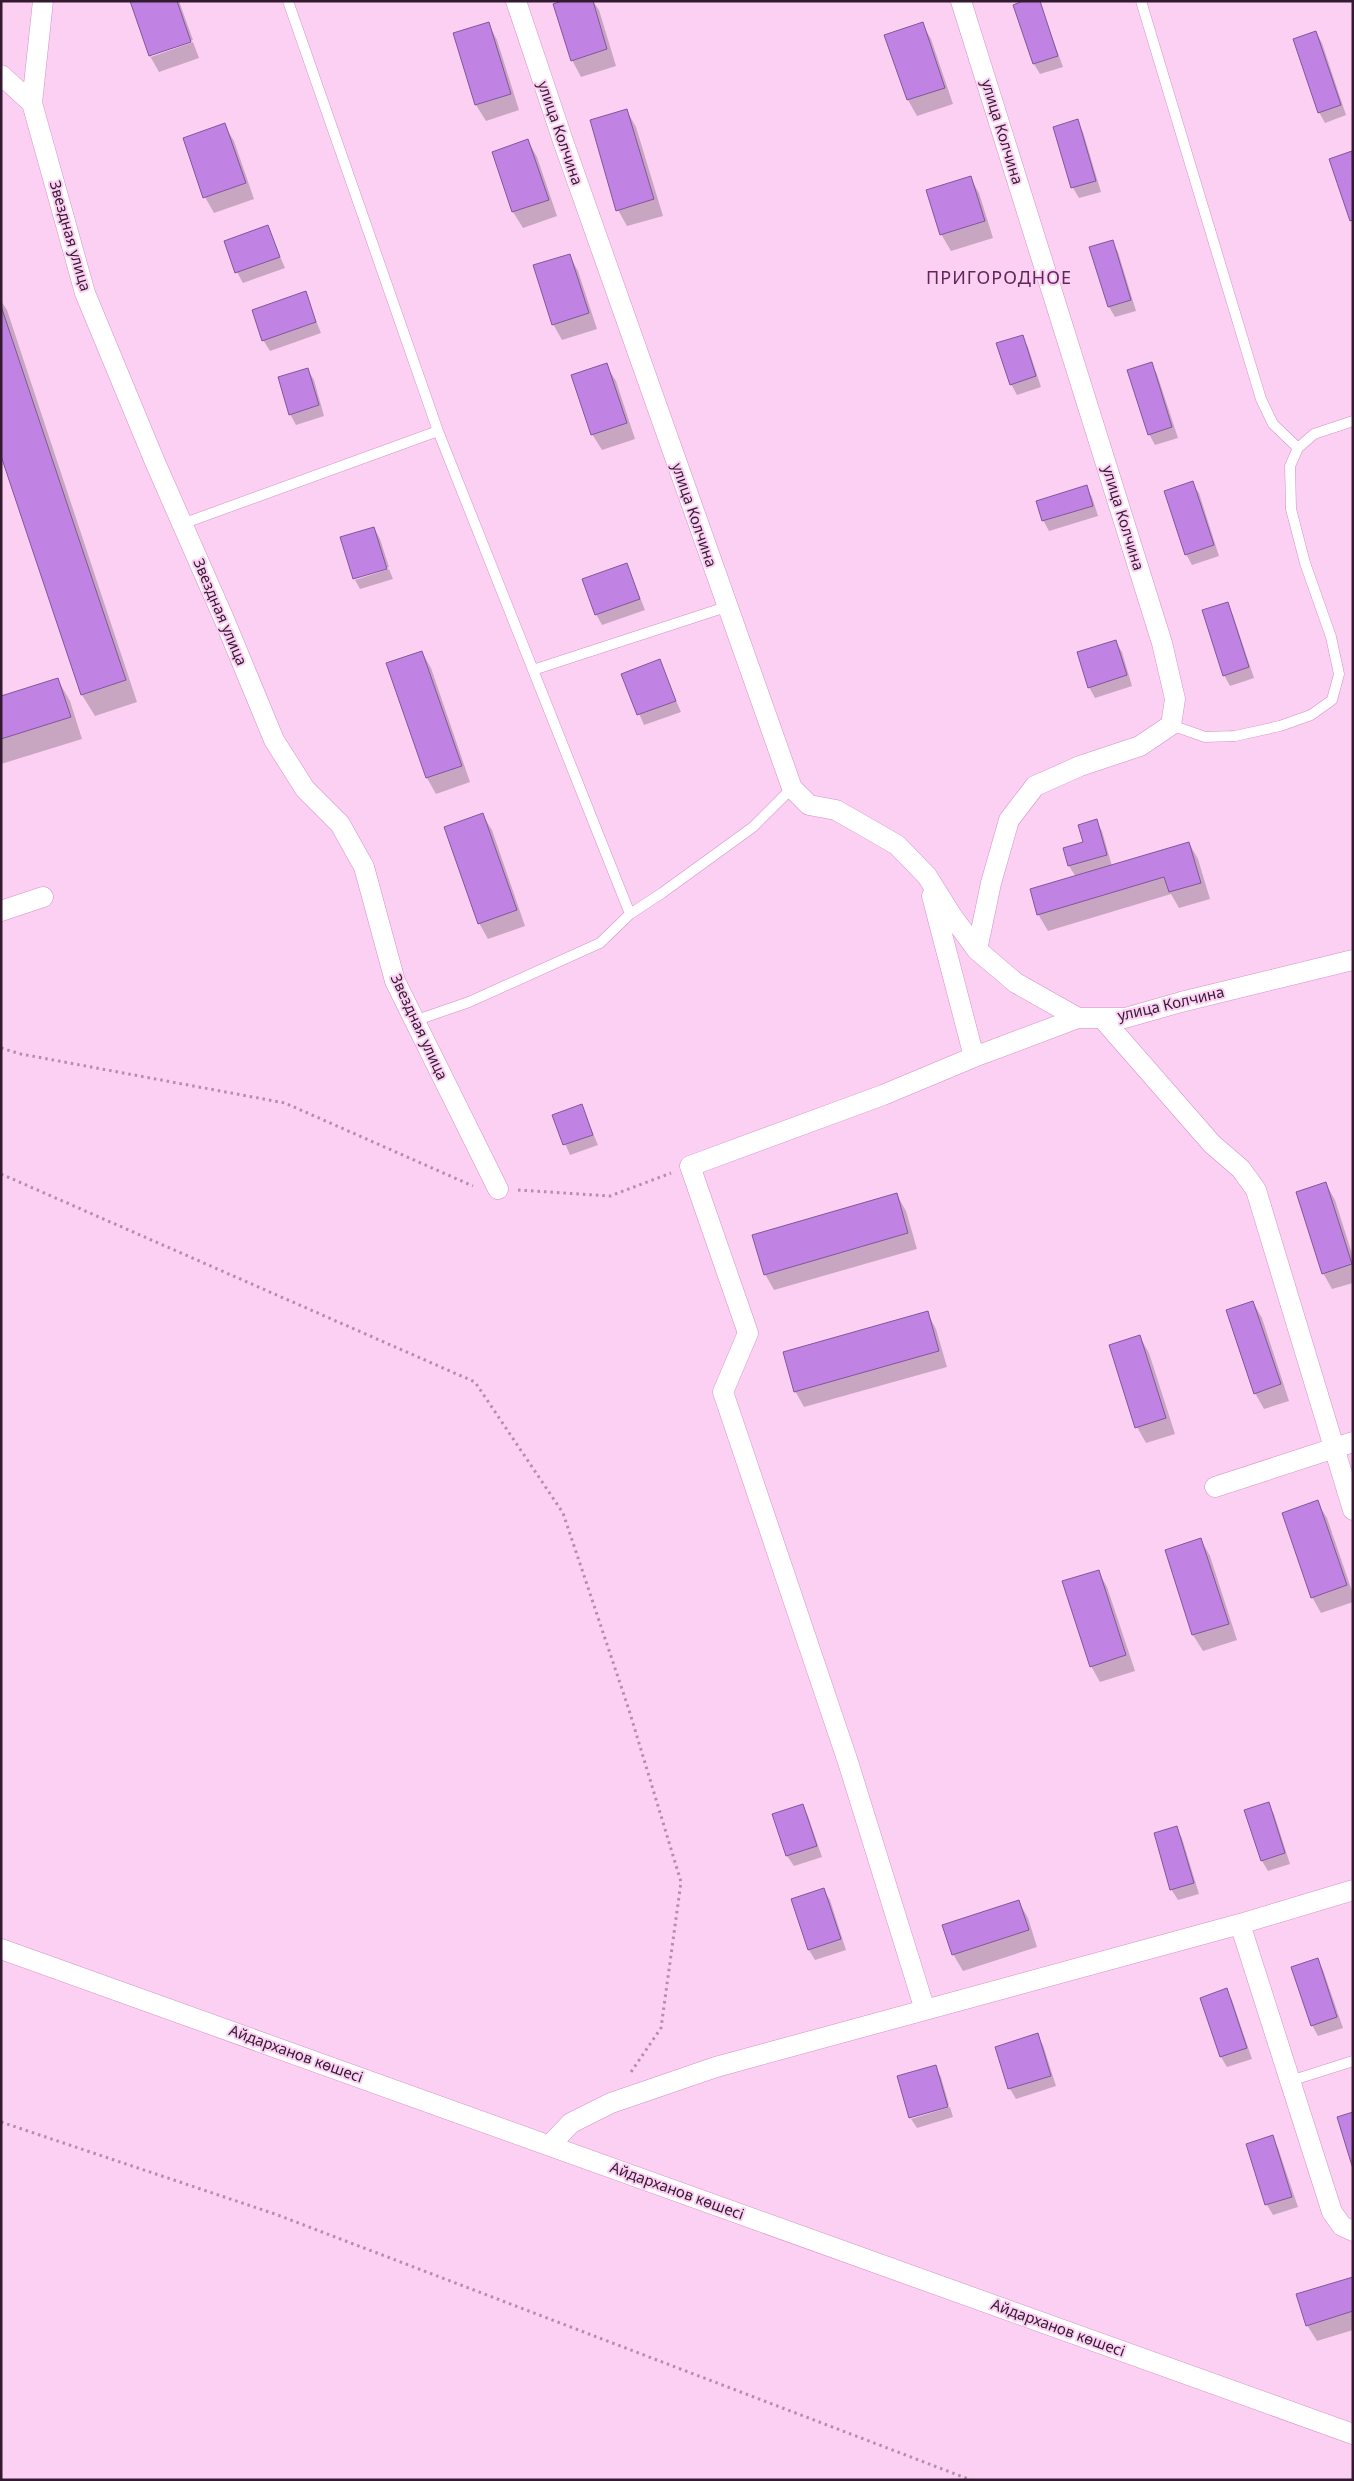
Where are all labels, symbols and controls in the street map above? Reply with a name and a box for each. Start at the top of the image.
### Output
street label: улица Колчина [977,77,1028,187]
street label: улица Колчина [534,78,588,187]
street label: Звездная улица [46,178,96,293]
district label: ПРИГОРОДНОЕ [926,265,1072,289]
street label: улица Колчина [668,460,722,569]
street label: улица Колчина [1098,463,1149,573]
street label: Звездная улица [189,555,252,668]
street label: Звездная улица [387,970,453,1083]
street label: улица Колчина [1115,981,1226,1025]
street label: Айдарханов көшесі [227,2020,366,2087]
street label: Айдарханов көшесі [608,2157,747,2224]
street label: Айдарханов көшесі [989,2294,1128,2361]

